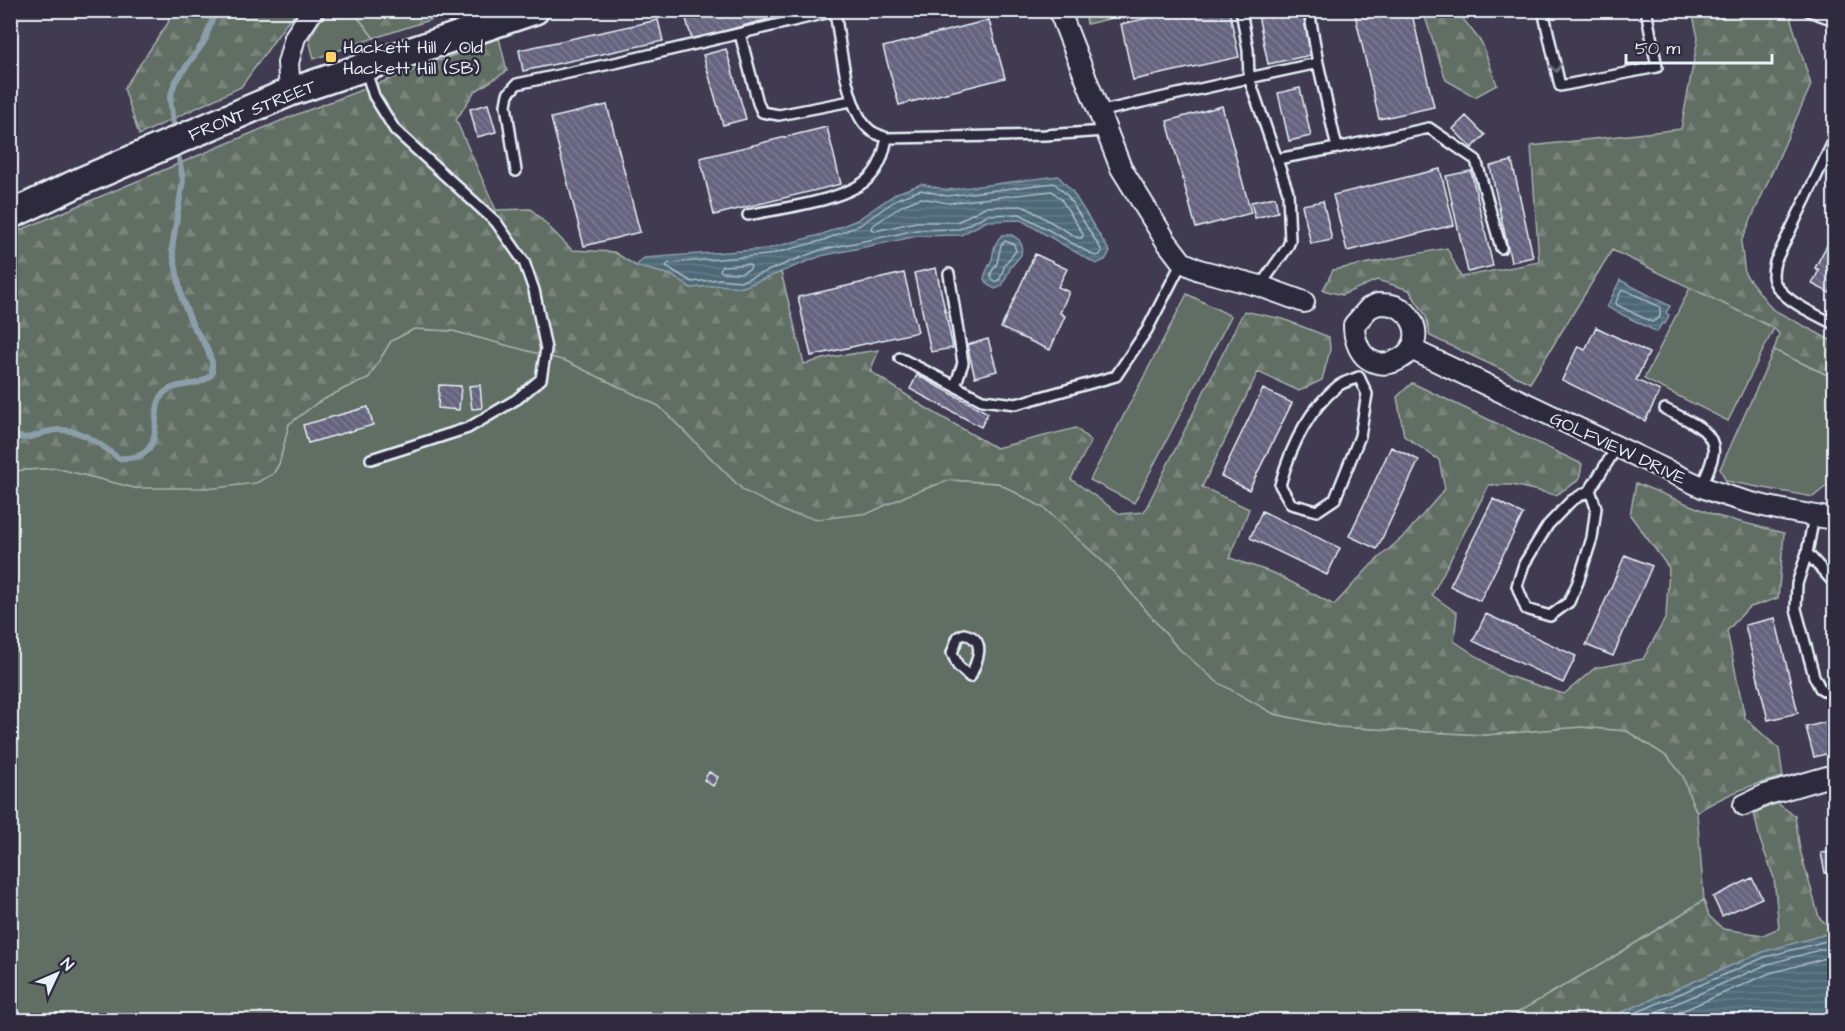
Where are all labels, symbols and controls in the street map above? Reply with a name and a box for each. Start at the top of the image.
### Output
scale bar [1626,27,1772,65]
place label: Hackett Hill / Old Hackett Hill (SB) [343,35,483,81]
text: 50 m [1635,36,1680,61]
marker: Hackett Hill / Old Hackett Hill (SB) [324,50,338,64]
one-way arrow [1549,62,1562,72]
street label: FRONT STREET [185,73,320,147]
street label: GOLFVIEW DRIVE [1546,406,1690,491]
north arrow [27,944,87,1004]
text: N [56,953,78,976]

